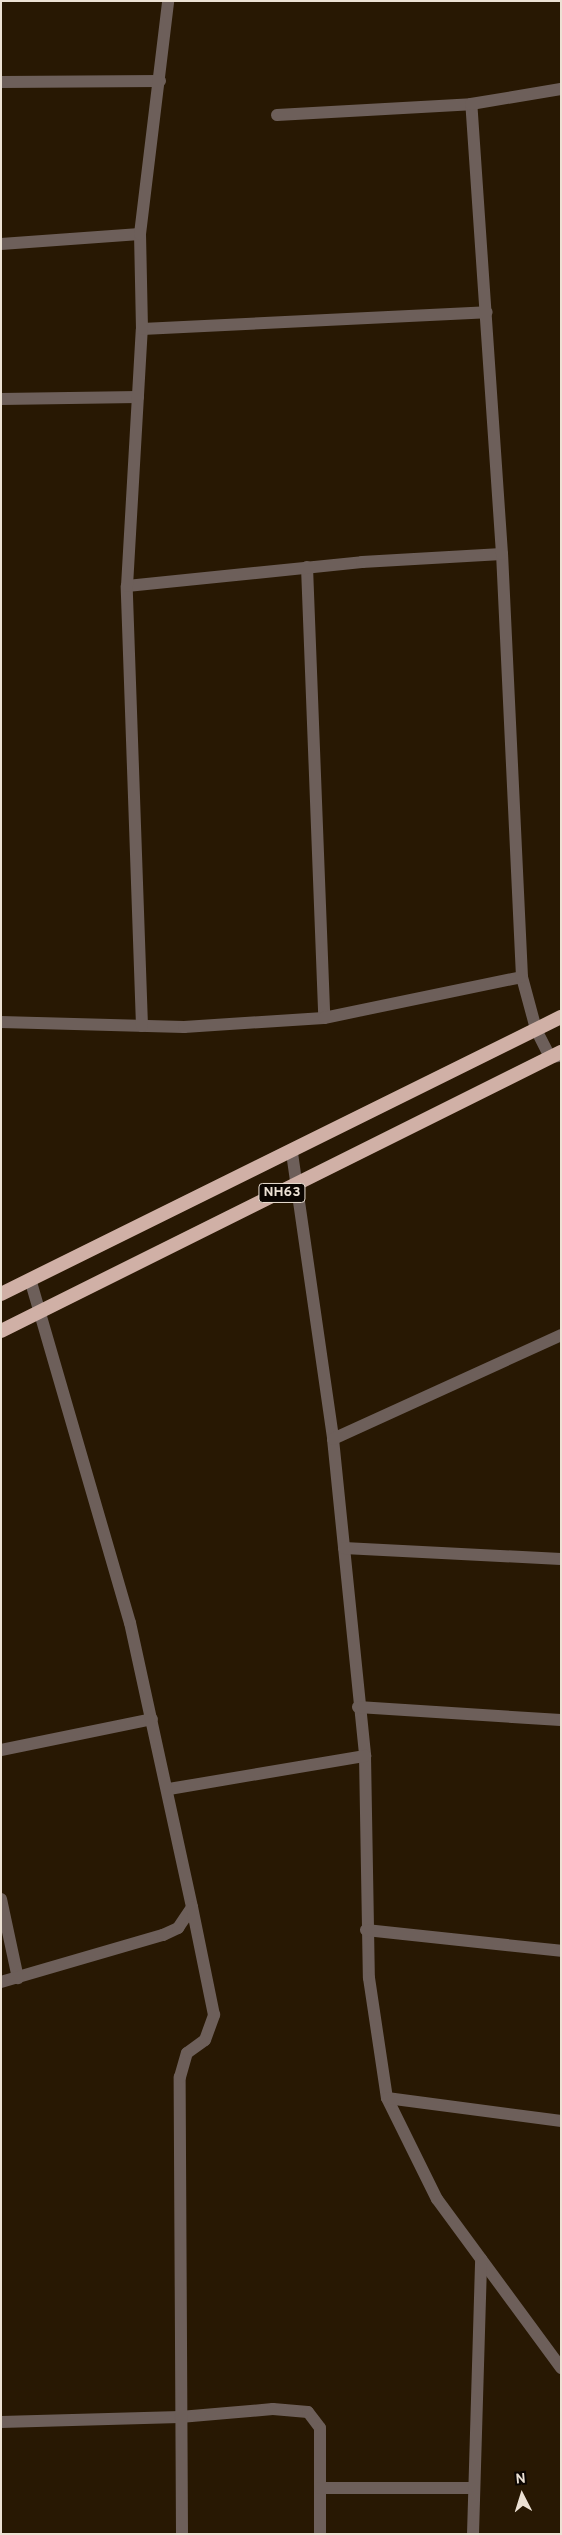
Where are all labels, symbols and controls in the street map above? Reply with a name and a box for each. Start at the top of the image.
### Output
road number: NH63 [258,1182,306,1204]
north arrow [497,2470,547,2520]
text: N [515,2471,526,2488]

